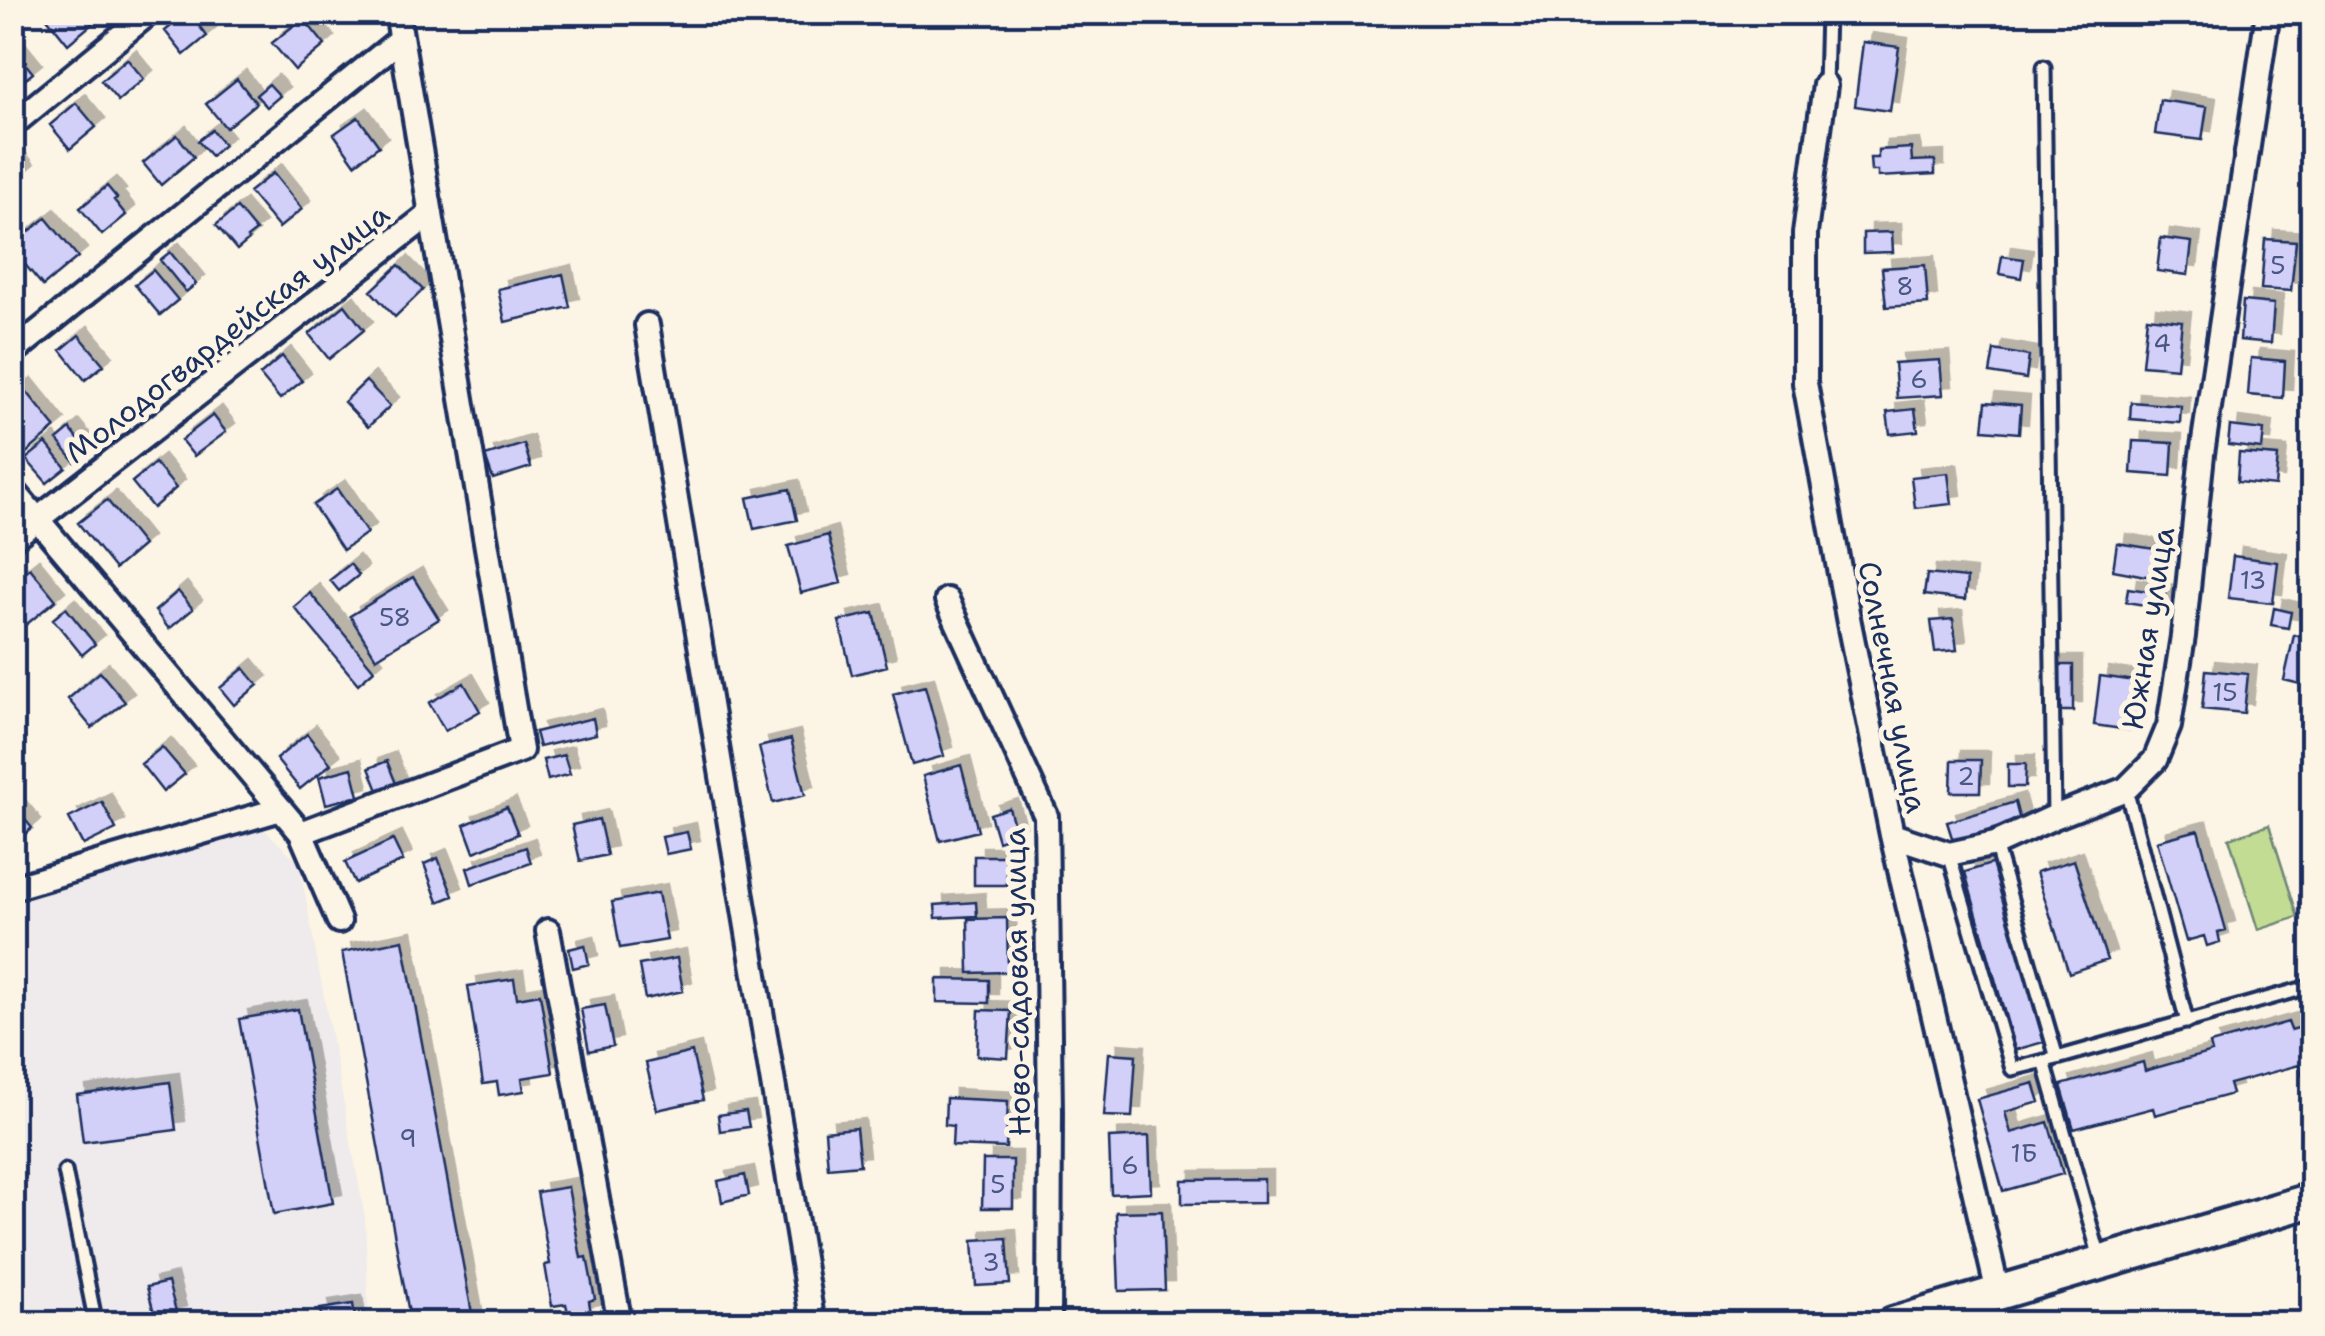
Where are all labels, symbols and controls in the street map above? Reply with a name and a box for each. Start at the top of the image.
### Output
street label: Молодогвардейская улица [56,193,398,473]
house number: 5 [2270,248,2286,282]
house number: 8 [1896,269,1914,303]
house number: 4 [2153,326,2171,360]
house number: 6 [1910,362,1928,396]
street label: Южная улица [2112,524,2184,732]
street label: Солнечная улица [1848,558,1938,817]
house number: 13 [2240,563,2266,597]
house number: 58 [379,600,411,634]
house number: 15 [2212,675,2238,709]
house number: 2 [1957,759,1975,793]
street label: Ново-садовая улица [994,827,1040,1137]
house number: 9 [399,1121,417,1155]
house number: 1Б [2011,1136,2037,1170]
house number: 6 [1121,1148,1139,1182]
house number: 5 [990,1167,1006,1201]
house number: 3 [982,1245,1000,1279]

